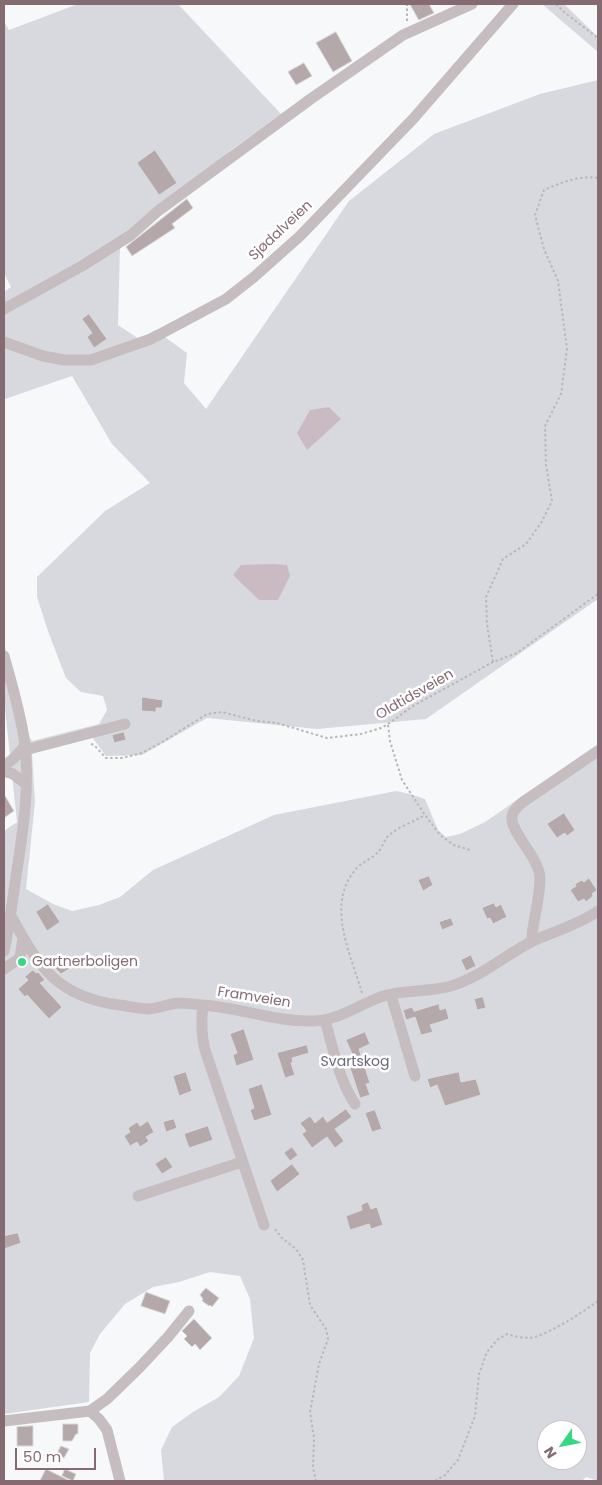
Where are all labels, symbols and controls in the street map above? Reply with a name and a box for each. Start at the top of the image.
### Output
street label: Sjødalveien [246,197,316,265]
street label: Oldtidsveien [373,666,457,724]
place label: Gartnerboligen [32,954,138,970]
marker: Gartnerboligen [16,956,28,968]
street label: Framveien [216,984,292,1012]
park label: Svartskog [321,1054,389,1070]
north arrow [537,1420,587,1470]
scale bar [18,1438,99,1470]
text: N [539,1443,562,1462]
text: 50 m [23,1446,61,1467]

